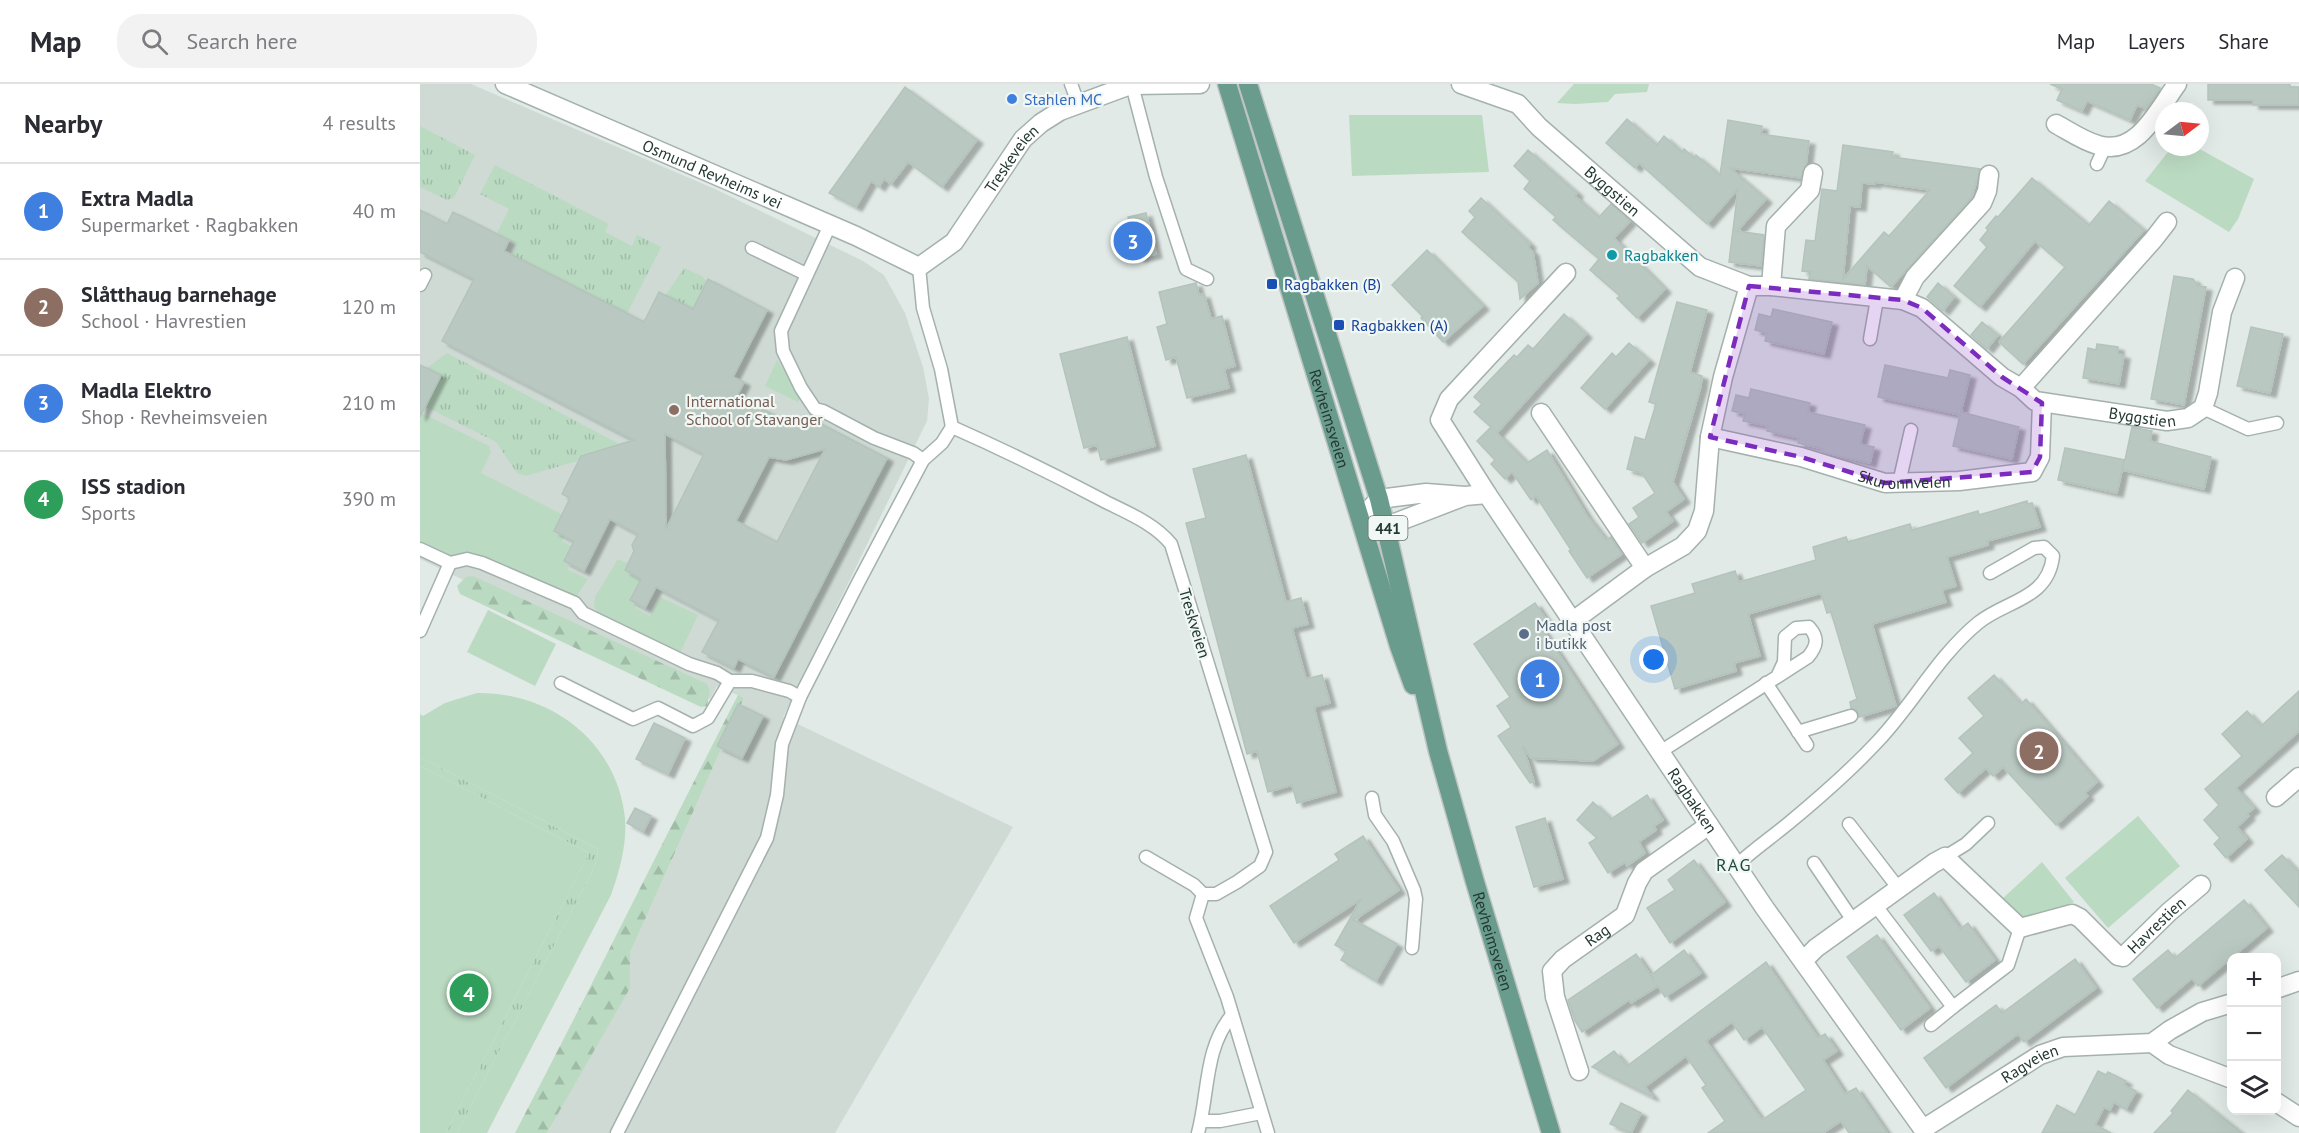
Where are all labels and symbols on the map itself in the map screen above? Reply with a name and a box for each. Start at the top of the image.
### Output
place label: Stahlen MC [1024,89,1102,109]
marker: Stahlen MC [1005,92,1019,106]
north arrow [2155,102,2209,156]
street label: Treskeveien [980,120,1042,197]
street label: Osmund Revheims vei [639,135,785,213]
street label: Byggstien [1581,161,1644,221]
pin: 3 [1114,218,1152,264]
place label: Ragbakken [1624,245,1698,265]
marker: Ragbakken [1605,248,1619,262]
place label: Ragbakken (B) [1284,274,1381,294]
marker: Ragbakken (B) [1265,277,1279,291]
place label: Ragbakken (A) [1351,315,1448,335]
marker: Ragbakken (A) [1332,318,1346,332]
street label: Revheimsveien [1305,367,1354,470]
place label: International School of Stavanger [686,391,823,429]
street label: Byggstien [2108,402,2177,431]
marker: International School of Stavanger [667,403,681,417]
street label: Skuronnveien [1856,465,1951,493]
road number: 441 [1368,516,1408,540]
street label: Treskveien [1175,586,1215,660]
place label: Madla post i butikk [1536,615,1612,653]
marker: Madla post i butikk [1517,627,1531,641]
your location [1639,645,1668,674]
pin: 1 [1520,656,1560,702]
pin: 2 [2020,728,2058,774]
street label: Ragbakken [1663,764,1722,837]
district label: RAG [1716,853,1752,876]
street label: Revheimsveien [1469,889,1517,993]
street label: Havrestien [2123,892,2190,958]
street label: Rag [1581,919,1613,950]
pin: 4 [449,970,488,1016]
street label: Ragveien [1997,1039,2061,1087]

